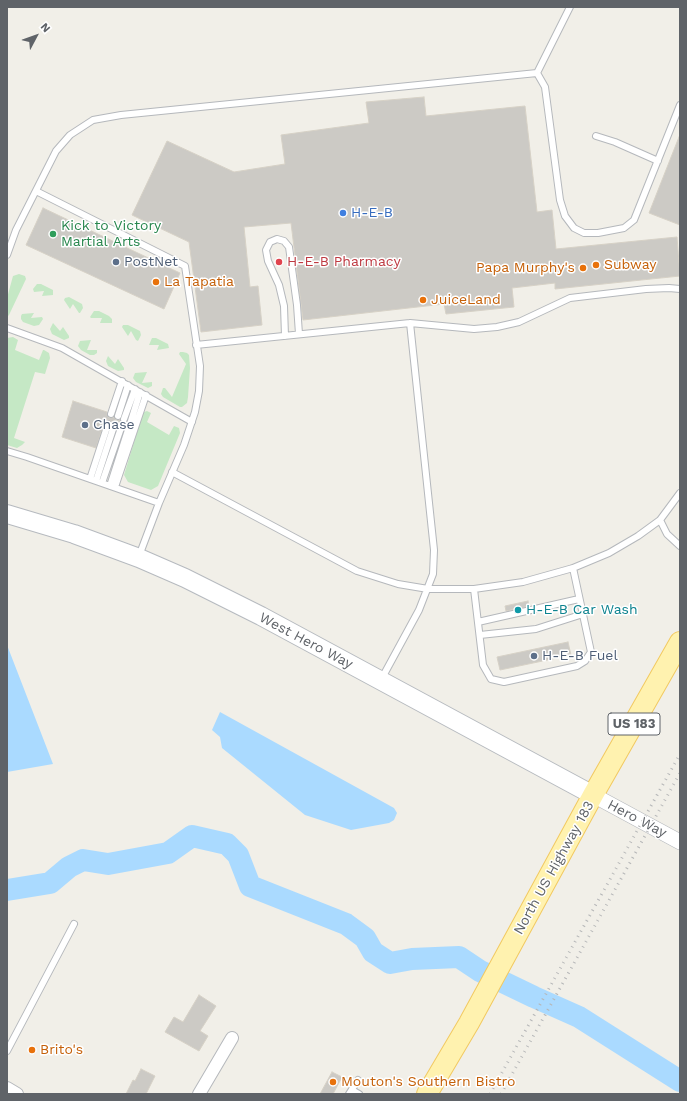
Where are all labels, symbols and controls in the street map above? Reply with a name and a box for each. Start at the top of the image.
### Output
north arrow [16,16,56,56]
text: N [38,20,53,35]
place label: H-E-B [351,205,393,221]
marker: H-E-B [338,208,348,218]
place label: Kick to Victory Martial Arts [61,218,161,250]
marker: Kick to Victory Martial Arts [48,229,58,239]
place label: PostNet [124,254,178,270]
place label: H-E-B Pharmacy [287,254,401,270]
marker: PostNet [111,257,121,267]
marker: H-E-B Pharmacy [274,257,284,267]
place label: Subway [604,257,656,273]
place label: Papa Murphy's [476,260,575,276]
marker: Subway [591,260,601,270]
marker: Papa Murphy's [578,263,588,273]
place label: La Tapatia [164,274,234,290]
marker: La Tapatia [151,277,161,287]
place label: JuiceLand [431,292,501,308]
marker: JuiceLand [418,295,428,305]
place label: Chase [93,417,135,433]
marker: Chase [80,420,90,430]
place label: H-E-B Car Wash [526,602,638,618]
marker: H-E-B Car Wash [513,605,523,615]
street label: West Hero Way [256,609,356,673]
place label: H-E-B Fuel [542,648,618,664]
marker: H-E-B Fuel [529,651,539,661]
road number: US 183 [608,713,660,735]
street label: Hero Way [605,796,669,842]
street label: North US Highway 183 [510,798,598,938]
place label: Brito's [40,1042,83,1058]
marker: Brito's [27,1045,37,1055]
place label: Mouton's Southern Bistro [341,1074,515,1090]
marker: Mouton's Southern Bistro [328,1077,338,1087]

